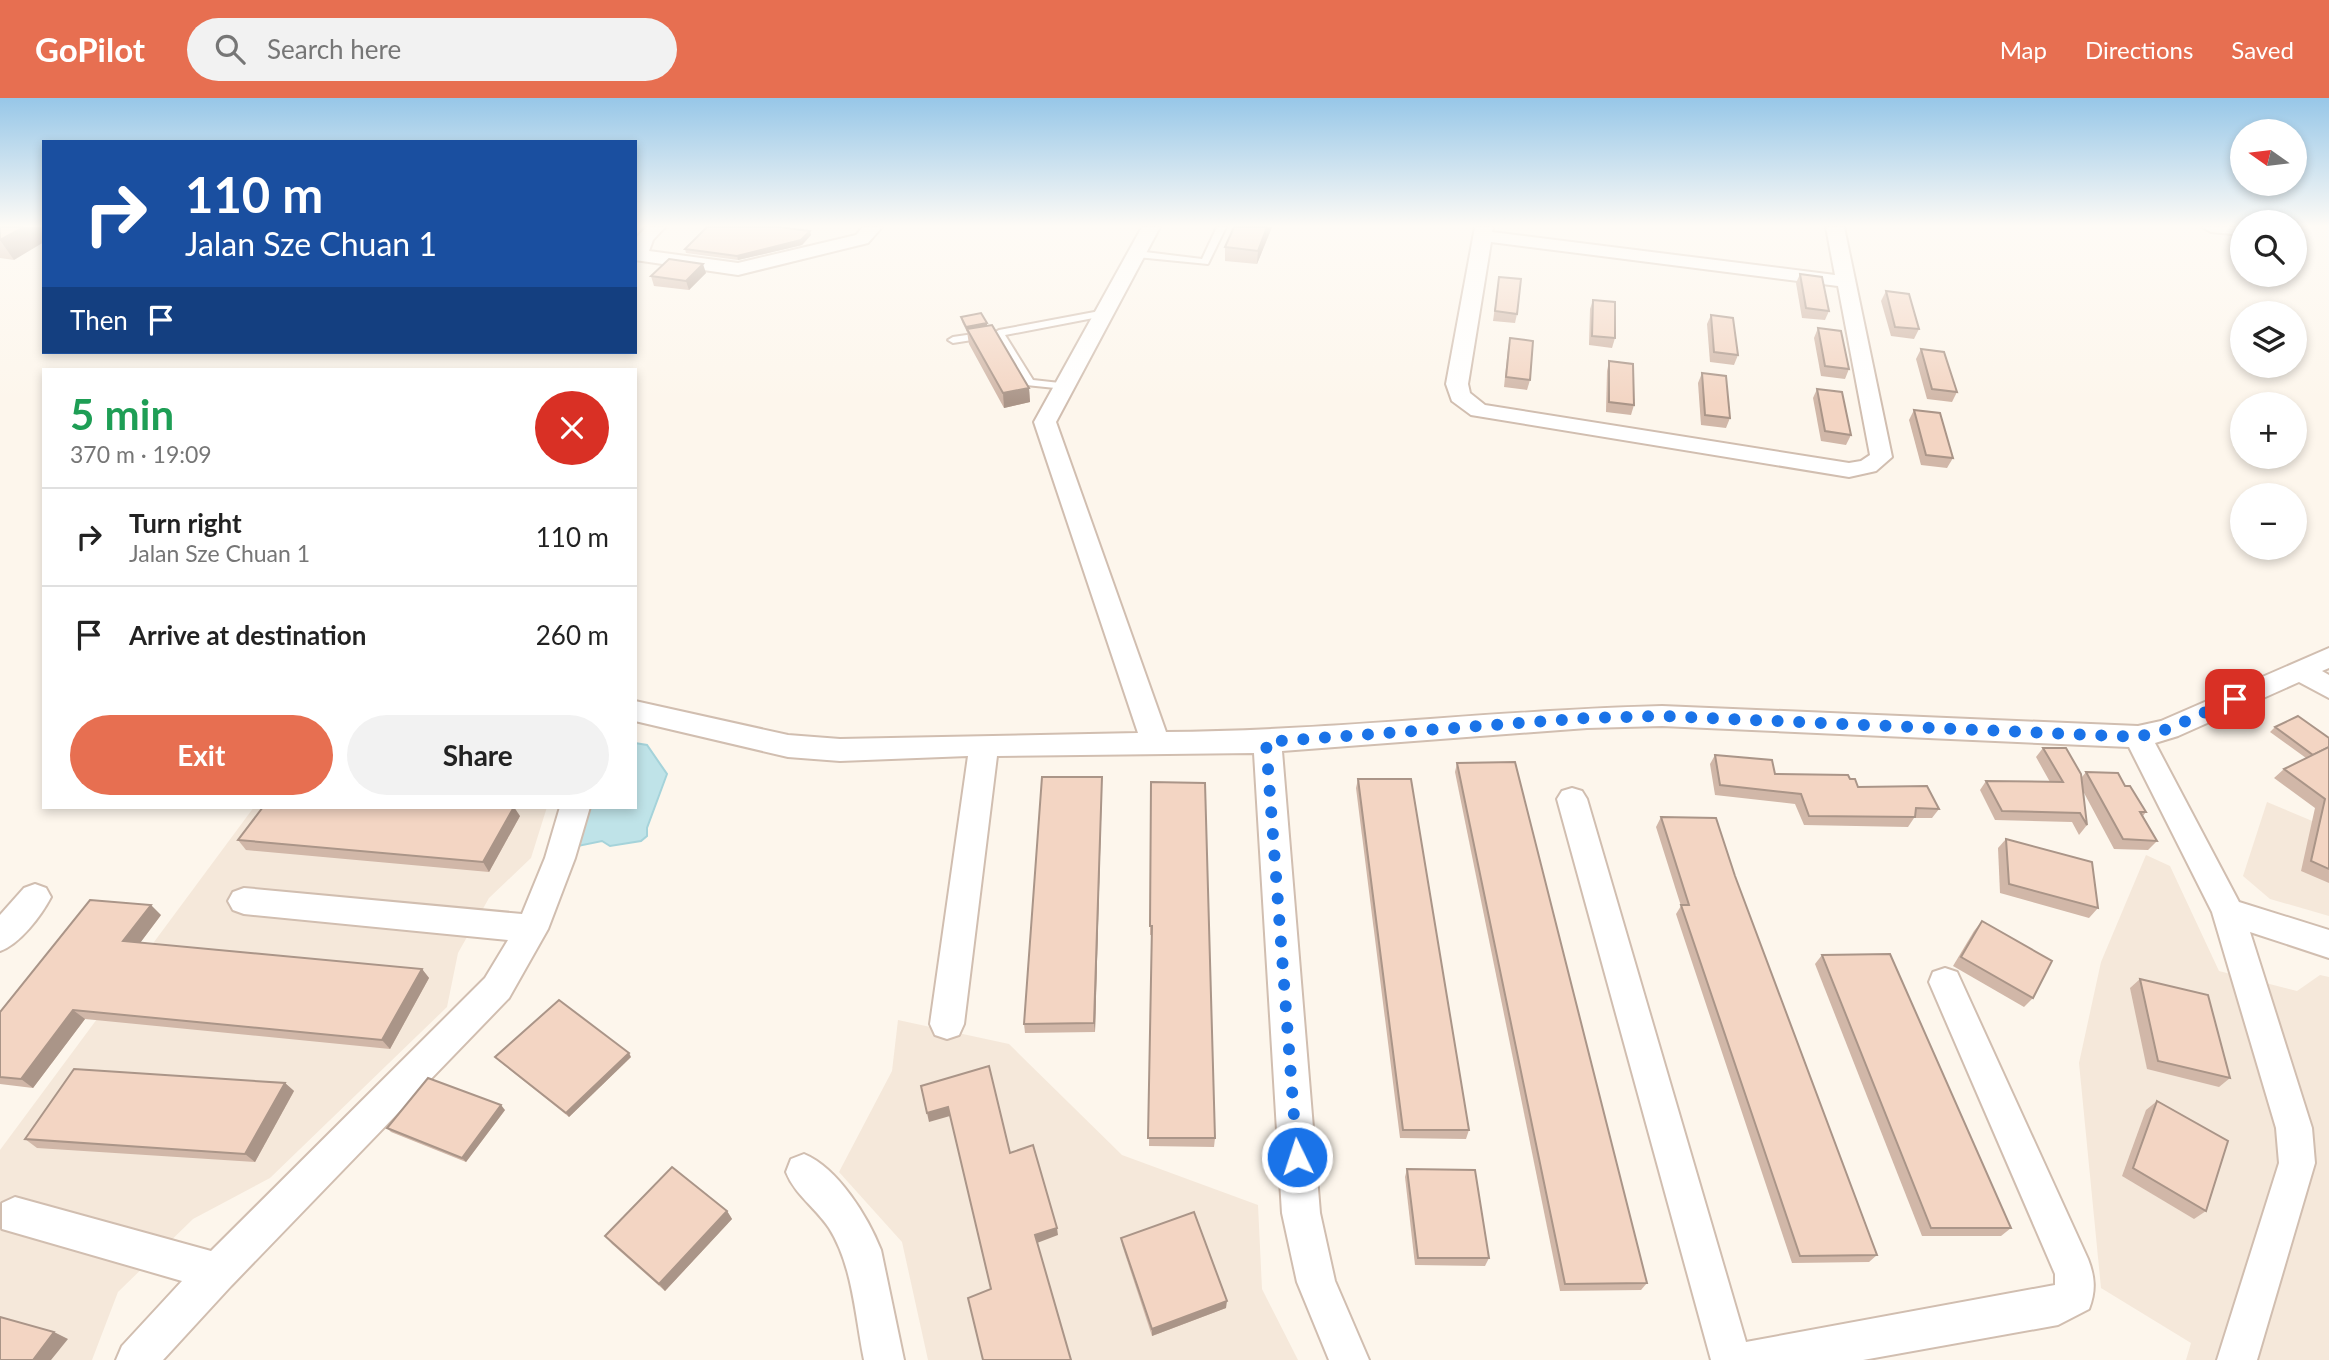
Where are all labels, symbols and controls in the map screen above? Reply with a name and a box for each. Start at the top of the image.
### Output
search box [187,18,677,81]
text: GoPilot [35,29,145,69]
icon: search [211,30,249,68]
text: Search here [267,33,401,65]
text: Map [2000,35,2047,64]
text: Directions [2085,35,2193,64]
text: Saved [2231,35,2294,64]
north arrow [2230,119,2306,196]
map controls [2230,119,2307,560]
text: 110 m [185,165,323,223]
icon: right [70,168,161,259]
button: search [2230,210,2307,287]
text: Jalan Sze Chuan 1 [185,224,437,263]
icon: arrive [142,301,180,339]
button: layers [2230,301,2307,378]
text: Then [70,304,128,336]
text: 5 min [70,389,174,439]
button: close [535,391,609,465]
button: + [2230,392,2307,469]
text: 370 m · 19:09 [70,440,212,468]
button: − [2230,483,2307,560]
text: Turn right [129,507,242,539]
icon: right [70,518,108,556]
text: 110 m [536,521,609,553]
text: Jalan Sze Chuan 1 [129,539,310,567]
icon: arrive [70,616,108,654]
text: Arrive at destination [129,619,366,651]
text: 260 m [536,619,609,651]
pin [2205,669,2265,729]
icon: arrive [2216,680,2254,718]
button: Exit [70,715,333,795]
button: Share [347,715,609,795]
position arrow [1260,1120,1334,1194]

